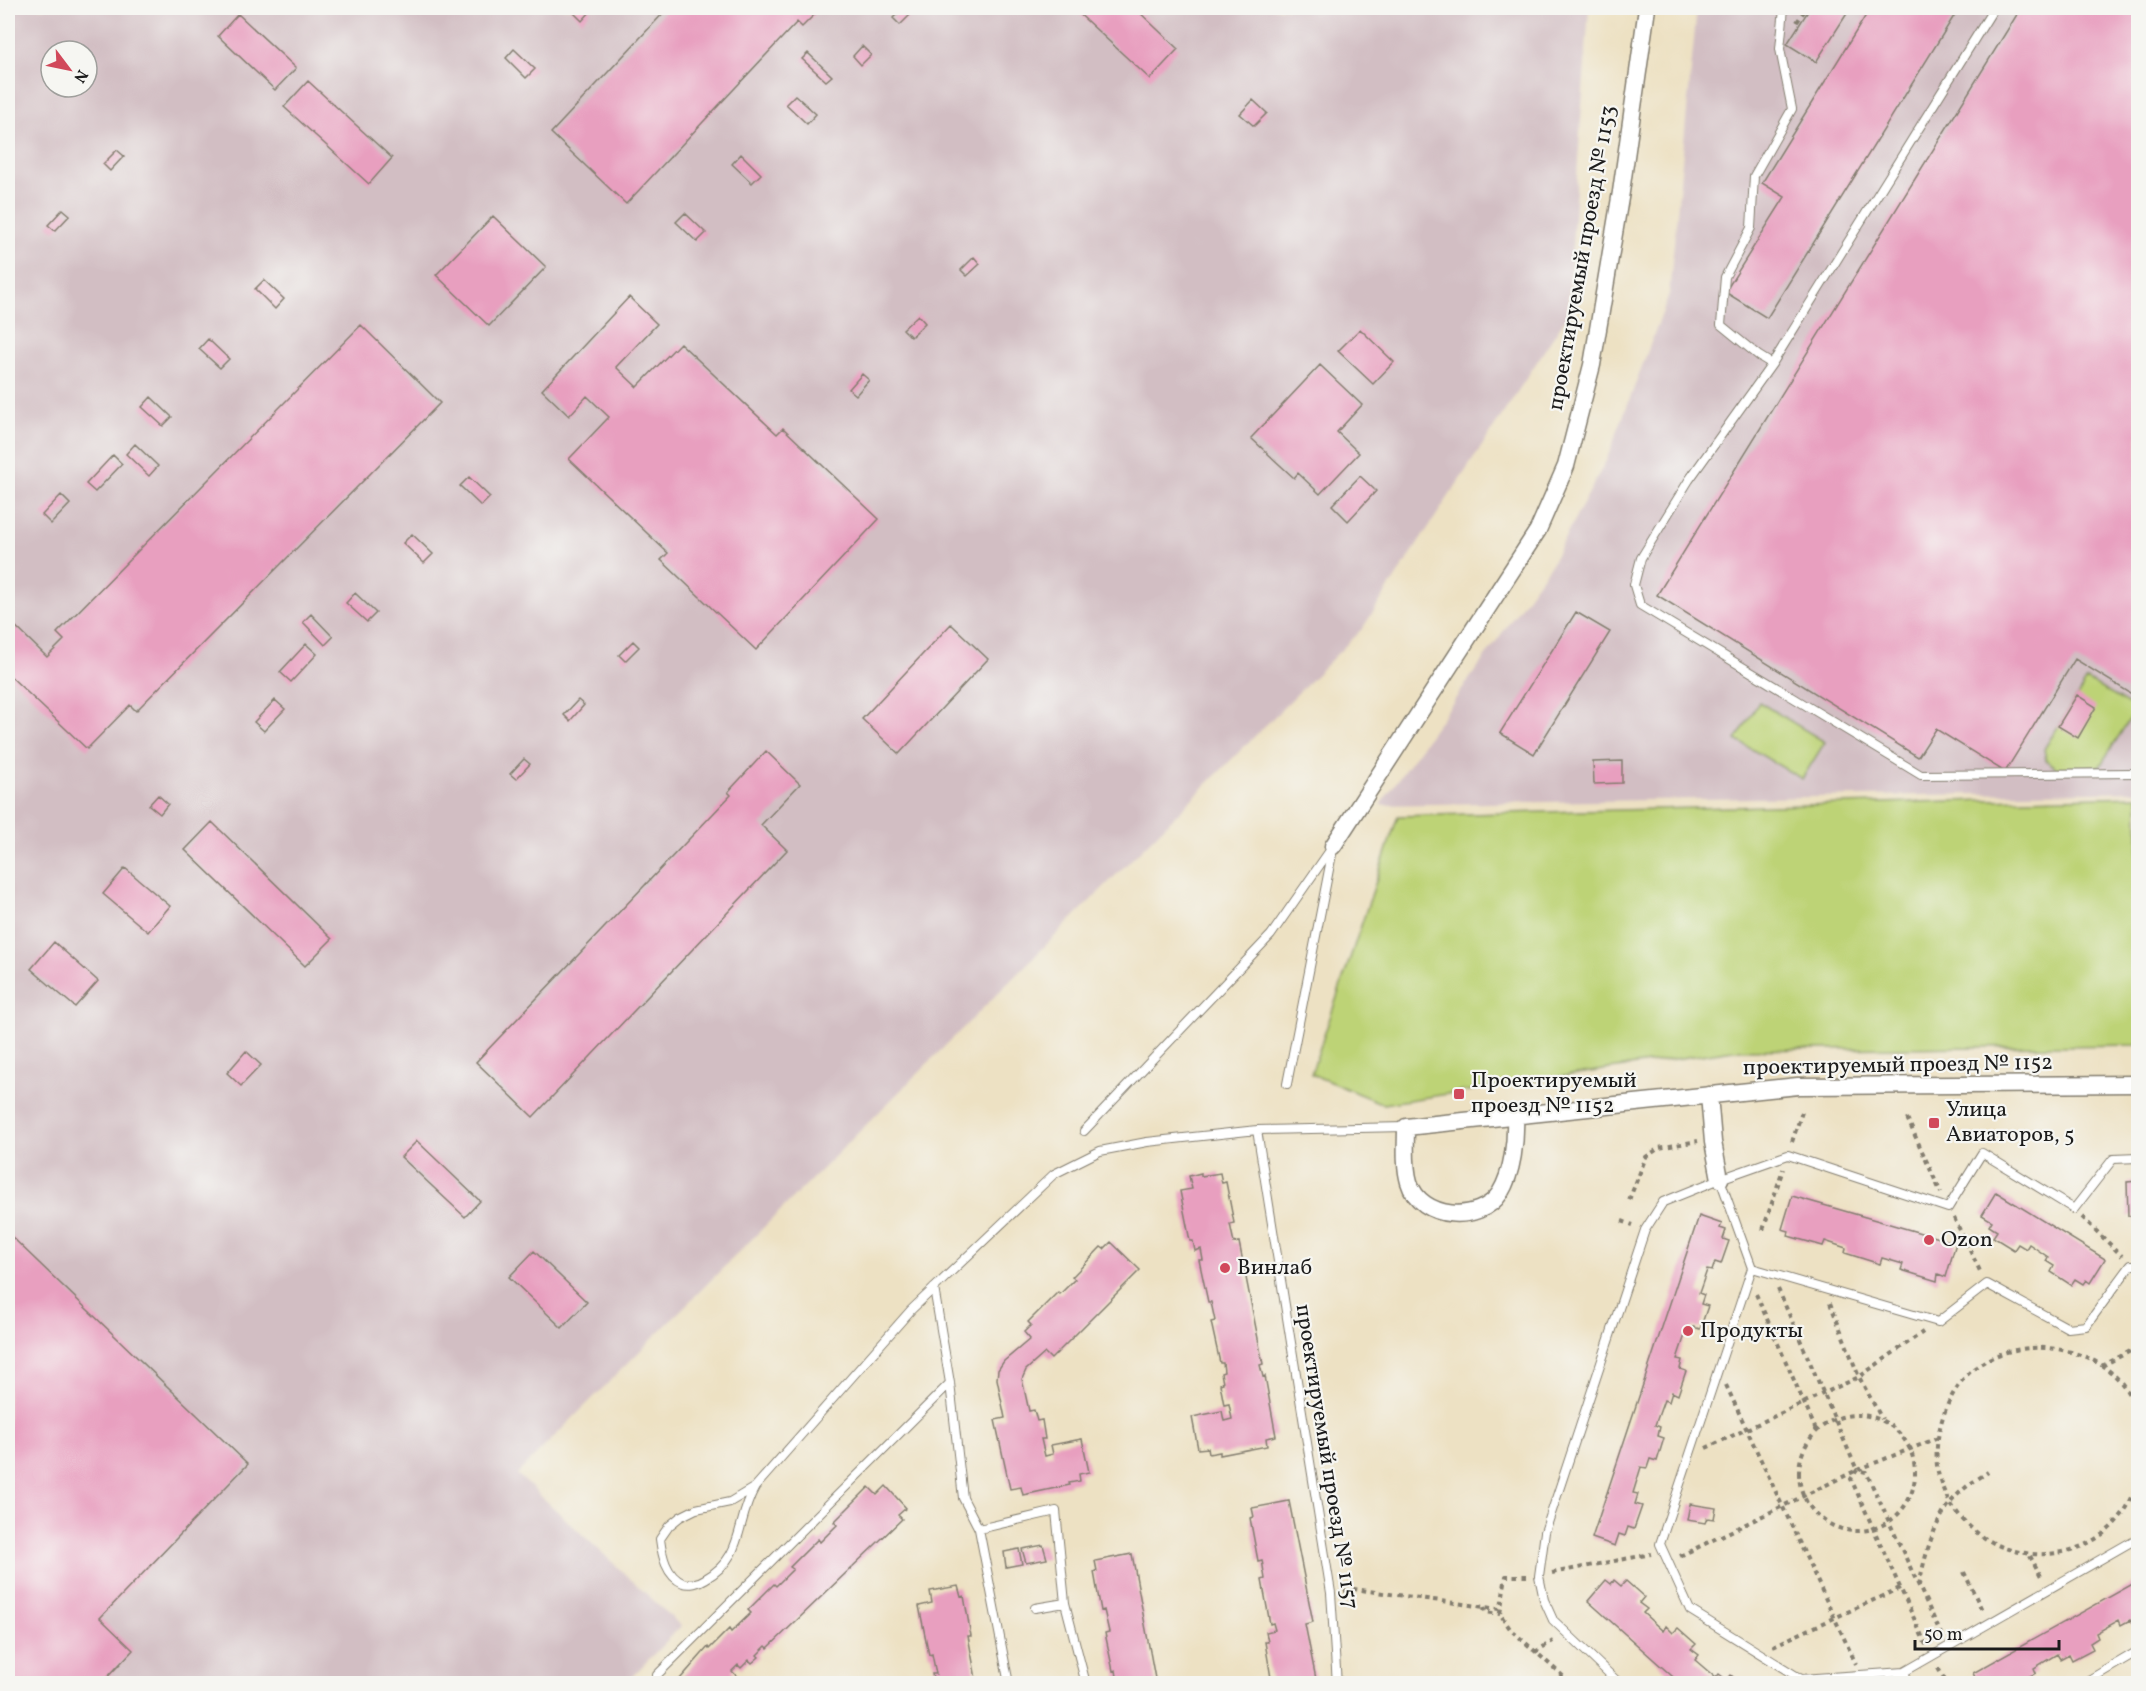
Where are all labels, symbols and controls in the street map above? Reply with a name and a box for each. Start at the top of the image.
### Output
north arrow [39,39,99,99]
text: N [67,65,92,87]
street label: проектируемый проезд № 1153 [1541,103,1625,413]
street label: проектируемый проезд № 1152 [1743,1048,2053,1084]
place label: Проектируемый проезд № 1152 [1471,1066,1637,1122]
marker: Проектируемый проезд № 1152 [1452,1087,1466,1101]
place label: Улица Авиаторов, 5 [1946,1095,2075,1151]
marker: Улица Авиаторов, 5 [1927,1116,1941,1130]
place label: Ozon [1941,1225,1993,1256]
marker: Ozon [1922,1233,1936,1247]
place label: Винлаб [1237,1253,1312,1284]
marker: Винлаб [1218,1261,1232,1275]
street label: проектируемый проезд № 1157 [1287,1302,1365,1612]
place label: Продукты [1700,1316,1803,1347]
marker: Продукты [1681,1324,1695,1338]
scale bar [1915,1613,2059,1651]
text: 50 m [1924,1623,1963,1648]

